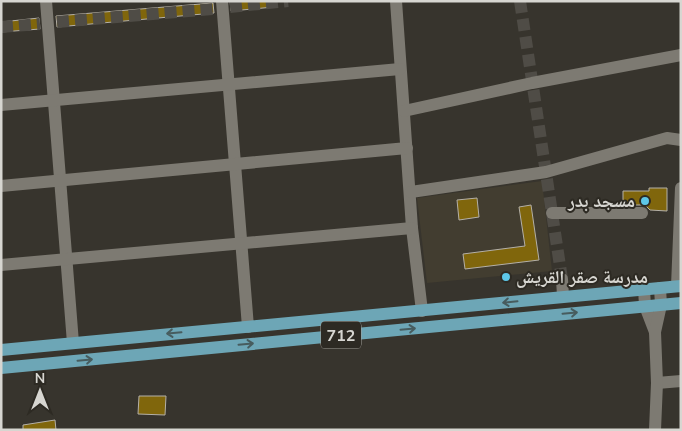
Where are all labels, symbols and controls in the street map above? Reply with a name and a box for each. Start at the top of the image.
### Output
place label: مسجد بدر [567,189,635,213]
marker: مسجد بدر [639,195,651,207]
place label: مدرسة صقر القريش [516,265,648,289]
marker: مدرسة صقر القريش [500,271,512,283]
one-way arrow [503,297,519,307]
one-way arrow [562,309,578,318]
road number: 712 [321,322,361,348]
one-way arrow [400,324,416,334]
one-way arrow [167,328,183,338]
one-way arrow [238,340,254,349]
one-way arrow [76,355,92,365]
north arrow [15,366,65,416]
text: N [35,369,45,388]

